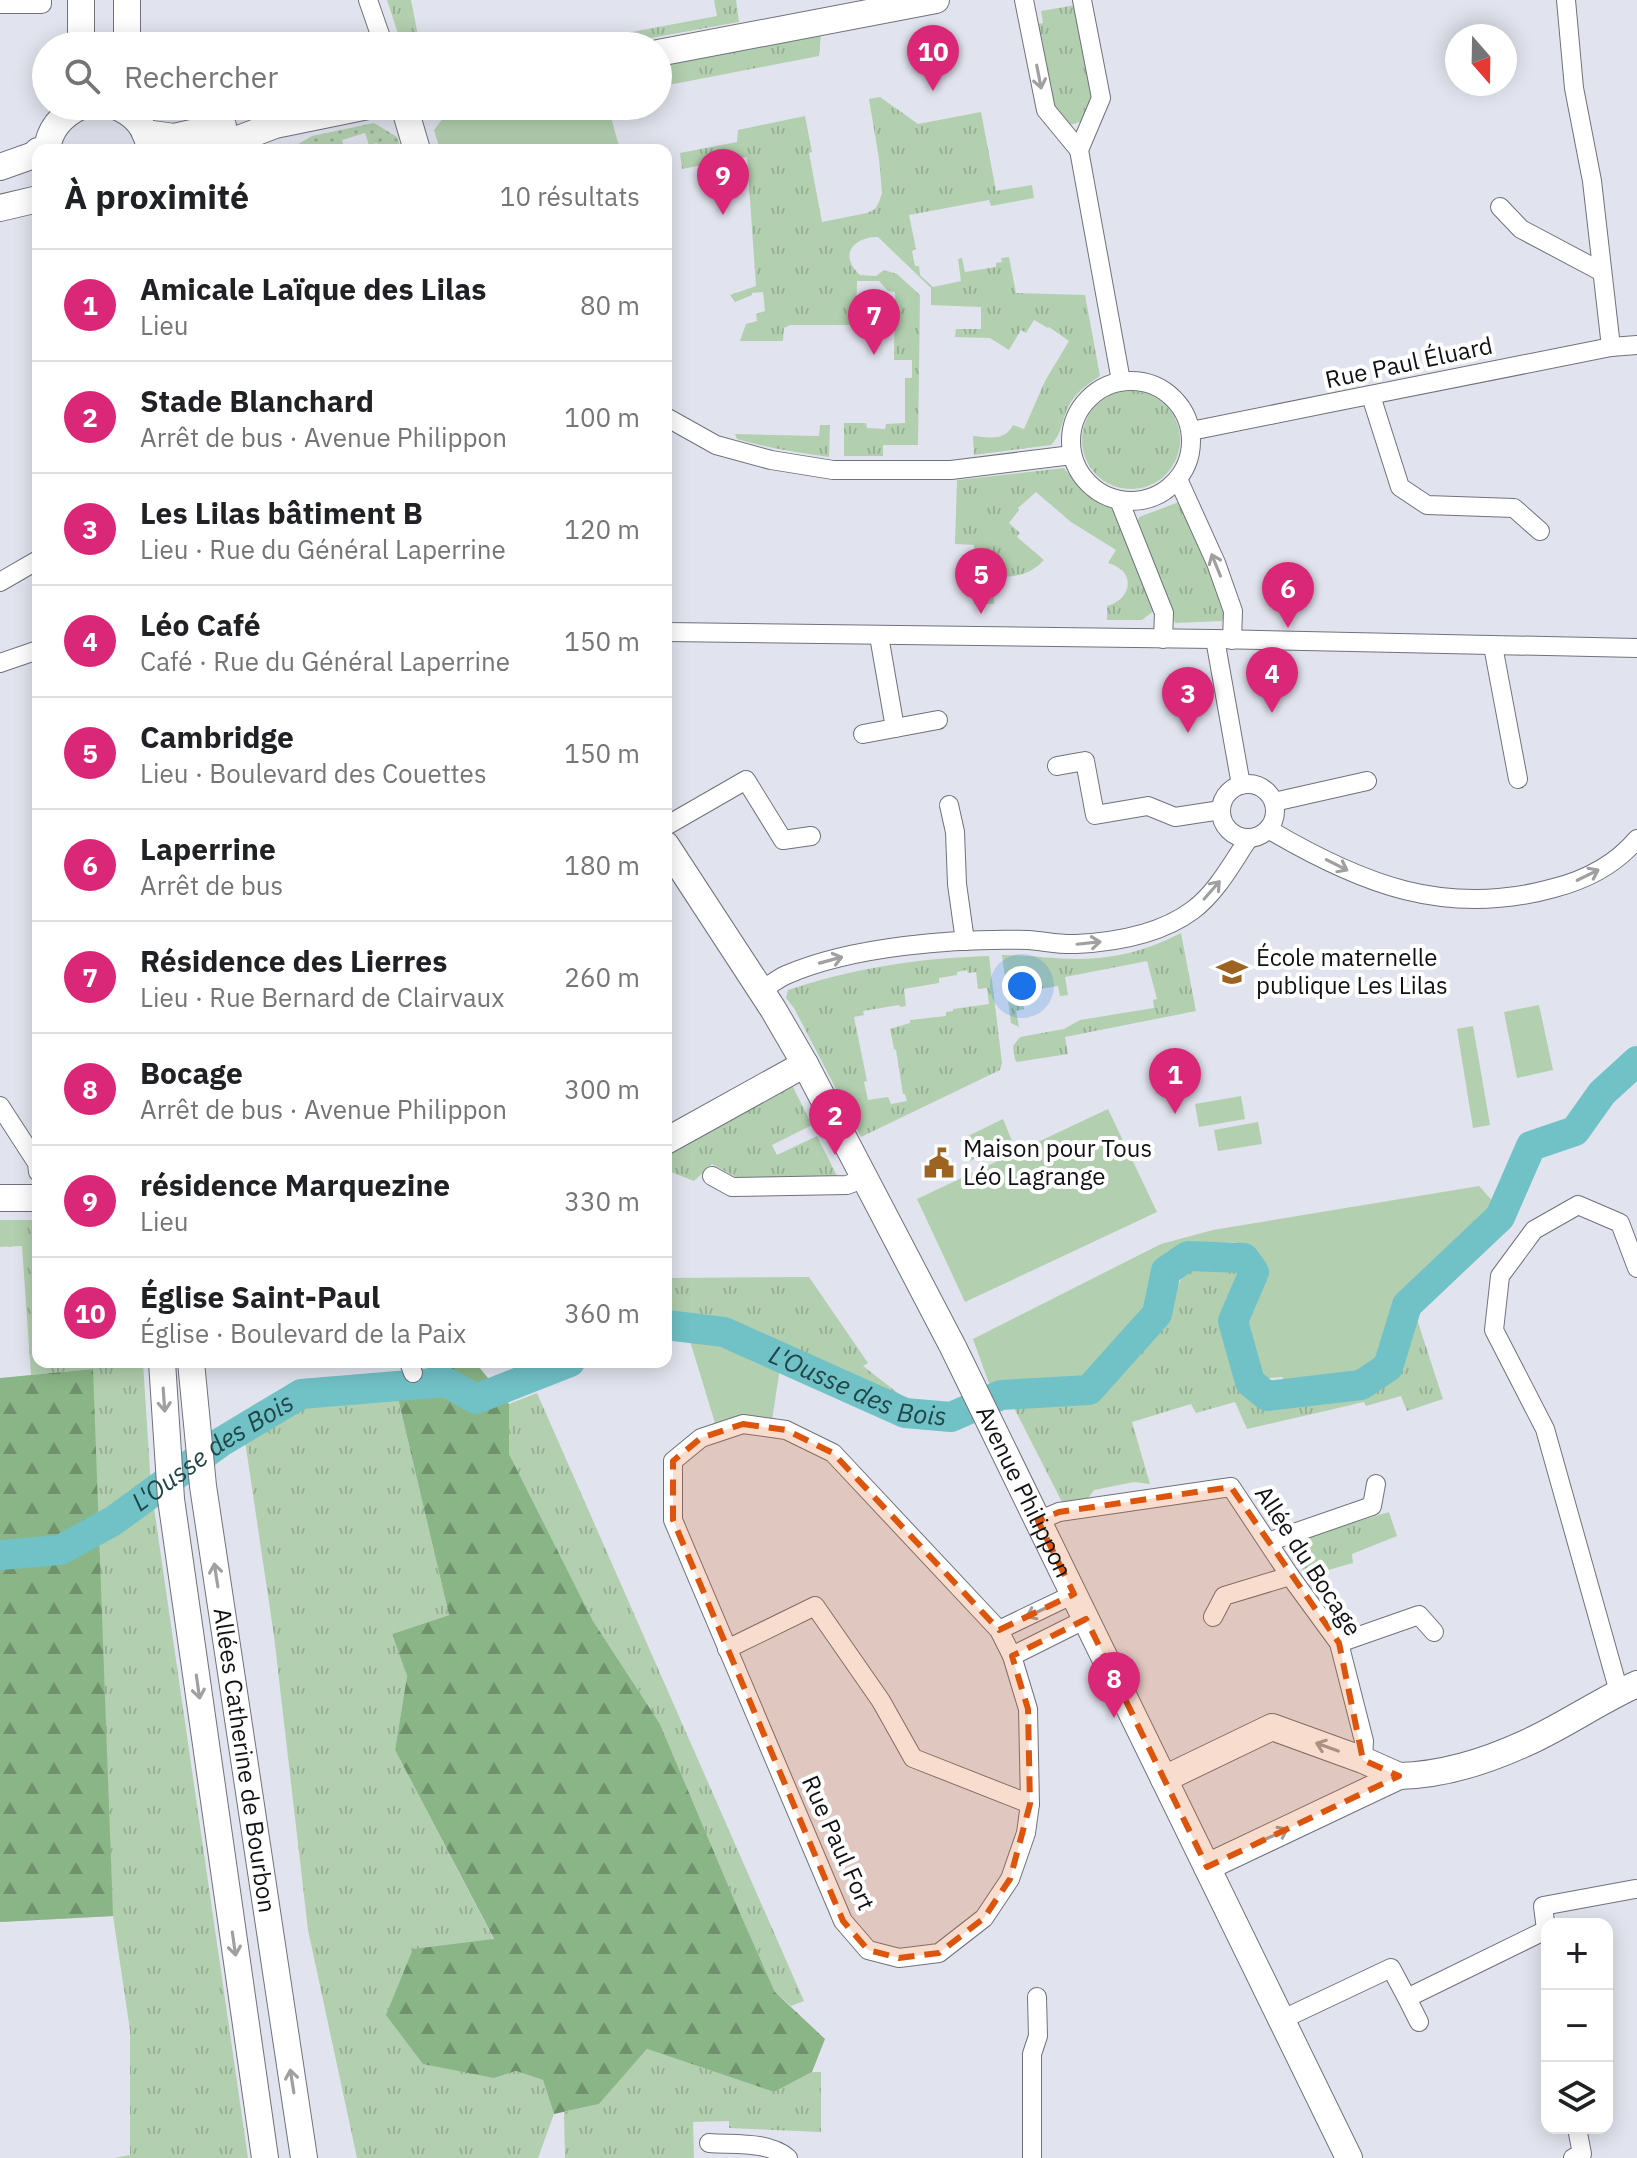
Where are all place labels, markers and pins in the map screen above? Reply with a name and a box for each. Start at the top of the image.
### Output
pin: 10 [907,25,959,91]
pin: 9 [697,149,749,215]
pin: 7 [848,289,900,355]
pin: 5 [955,548,1007,614]
pin: 6 [1262,562,1314,628]
pin: 4 [1246,647,1298,713]
pin: 3 [1162,667,1214,733]
place label: École maternelle publique Les Lilas [1256,941,1448,1001]
school or university icon: École maternelle publique Les Lilas [1215,955,1249,989]
pin: 1 [1149,1048,1201,1114]
pin: 2 [809,1089,861,1155]
place label: Maison pour Tous Léo Lagrange [963,1132,1152,1192]
public building icon: Maison pour Tous Léo Lagrange [922,1146,956,1180]
pin: 8 [1088,1652,1140,1718]

